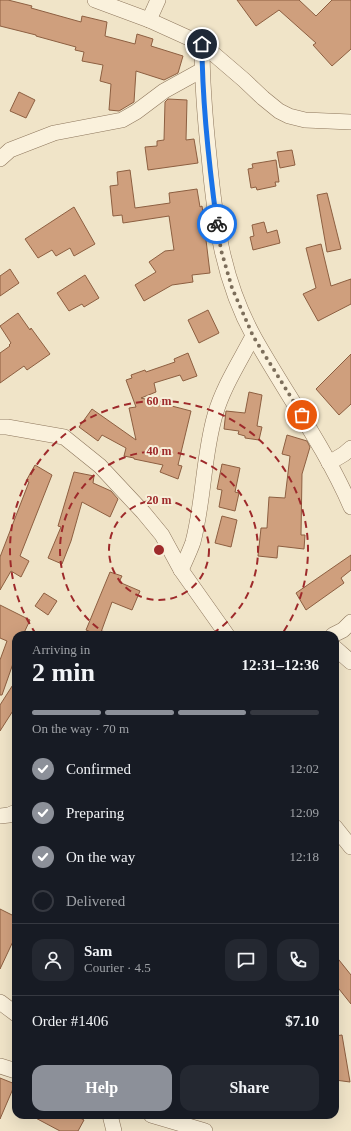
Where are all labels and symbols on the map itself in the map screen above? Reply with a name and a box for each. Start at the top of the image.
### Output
pin [185,27,219,61]
courier [197,204,237,244]
text: 60 m [147,394,172,408]
pin [285,398,319,432]
text: 40 m [147,444,172,458]
text: 20 m [147,493,172,507]
centre of rings [152,543,166,557]

